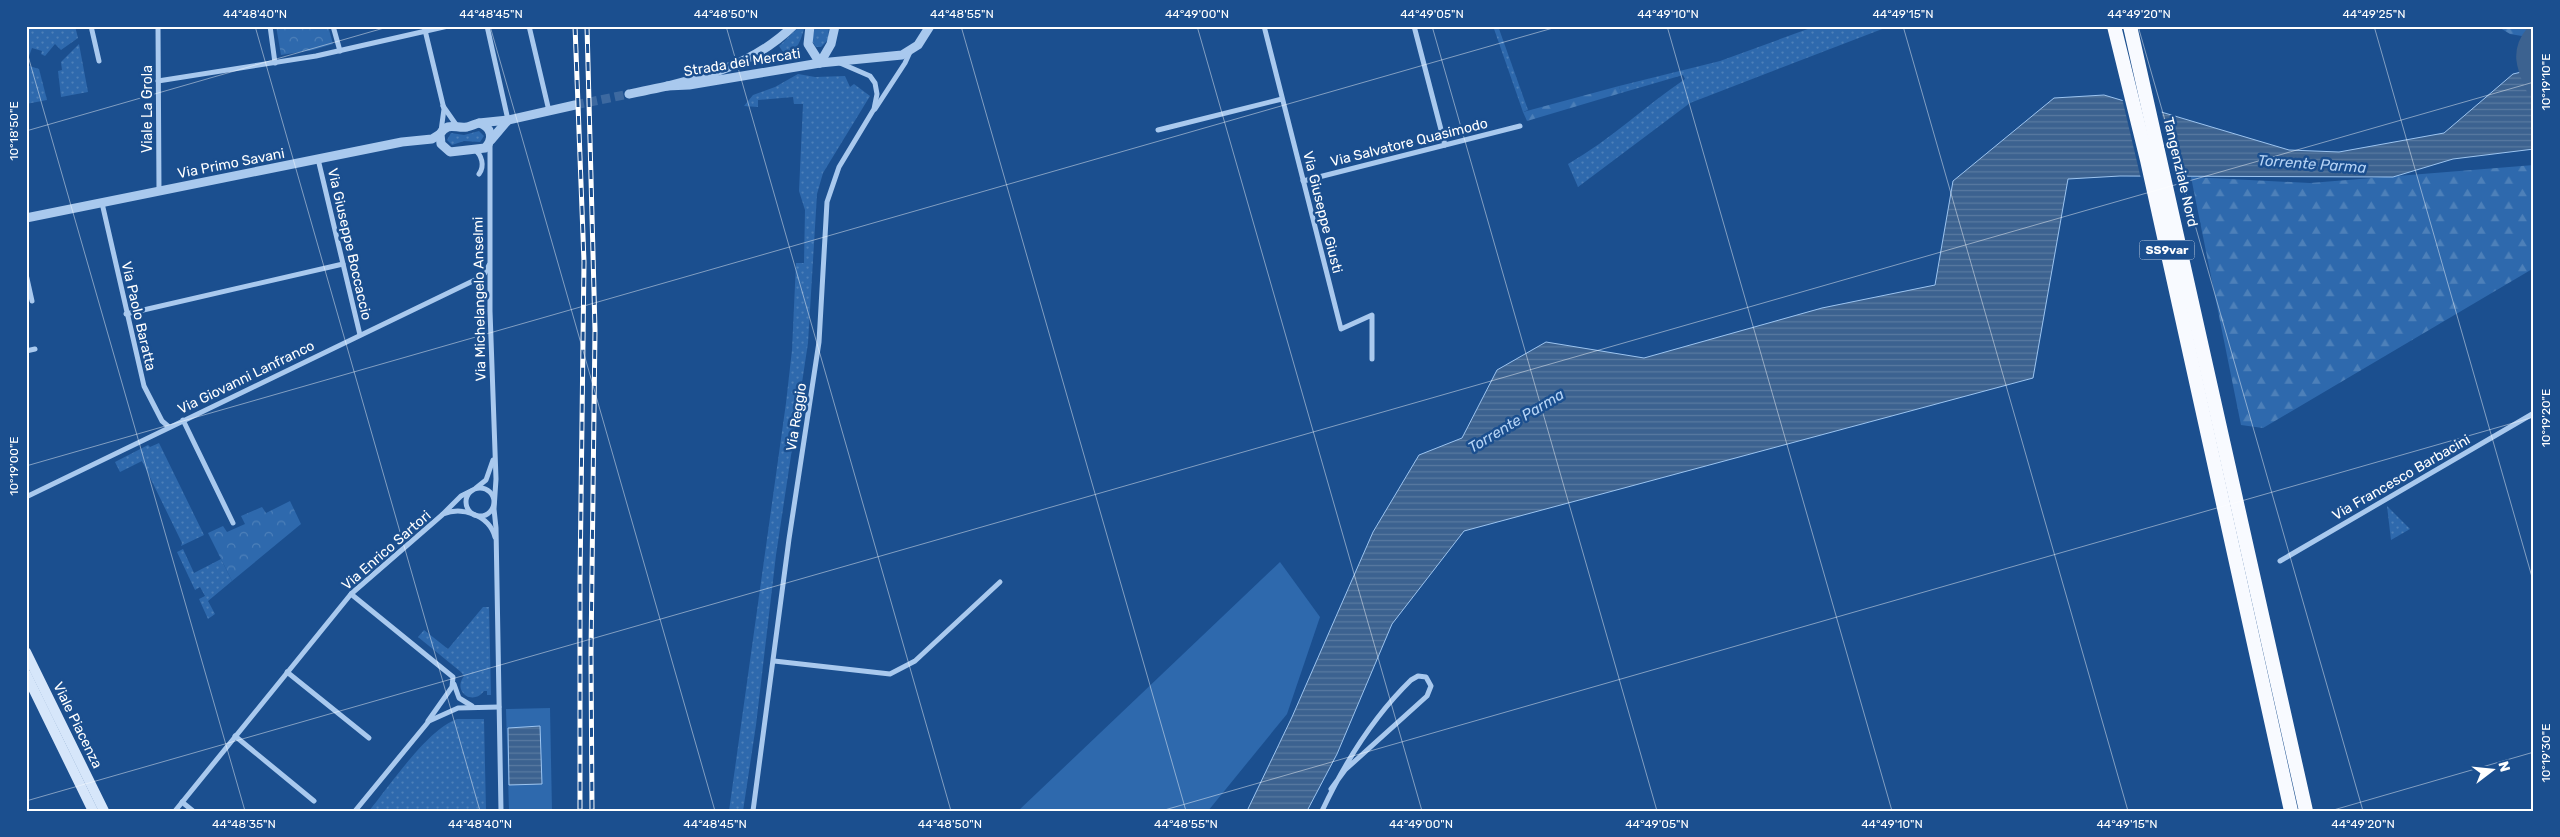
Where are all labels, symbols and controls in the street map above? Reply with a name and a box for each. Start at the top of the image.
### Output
text: 44°48'40"N [223,7,287,21]
text: 44°48'45"N [459,7,523,21]
text: 44°48'50"N [694,7,758,21]
text: 44°48'55"N [930,7,994,21]
text: 44°49'00"N [1165,7,1229,21]
text: 44°49'05"N [1400,7,1464,21]
text: 44°49'10"N [1637,7,1699,21]
text: 44°49'15"N [1872,7,1934,21]
text: 44°49'20"N [2107,7,2171,21]
text: 44°49'25"N [2342,7,2406,21]
street label: Strada dei Mercati [682,45,802,80]
text: 10°19'10"E [2539,54,2553,110]
street label: Viale La Grola [139,65,156,153]
text: 10°18'50"E [7,101,21,161]
street label: Via Salvatore Quasimodo [1329,115,1490,170]
street label: Tangenziale Nord [2160,116,2201,229]
street label: Via Primo Savani [176,145,286,182]
street label: Via Giuseppe Giusti [1299,149,1346,275]
water label: Torrente Parma [2257,151,2367,177]
street label: Via Giuseppe Boccaccio [324,166,375,322]
street label: Via Michelangelo Anselmi [470,217,489,381]
road number: SS9var [2140,240,2194,260]
street label: Via Paolo Baratta [118,260,159,372]
street label: Via Giovanni Lanfranco [175,337,317,418]
street label: Via Reggio [783,382,810,452]
water label: Torrente Parma [1465,385,1567,457]
text: 10°19'20"E [2539,389,2553,447]
street label: Via Francesco Barbacini [2329,431,2473,524]
text: 10°19'00"E [7,436,21,496]
street label: Via Enrico Sartori [338,507,434,594]
street label: Viale Piacenza [49,679,106,771]
text: 10°19'30"E [2539,724,2553,782]
north arrow [2468,744,2518,794]
text: N [2494,759,2514,774]
text: 44°48'35"N [212,817,276,831]
text: 44°48'40"N [448,817,512,831]
text: 44°48'45"N [683,817,747,831]
text: 44°48'50"N [918,817,982,831]
text: 44°48'55"N [1154,817,1218,831]
text: 44°49'00"N [1389,817,1453,831]
text: 44°49'05"N [1625,817,1689,831]
text: 44°49'10"N [1861,817,1923,831]
text: 44°49'15"N [2096,817,2158,831]
text: 44°49'20"N [2331,817,2395,831]

